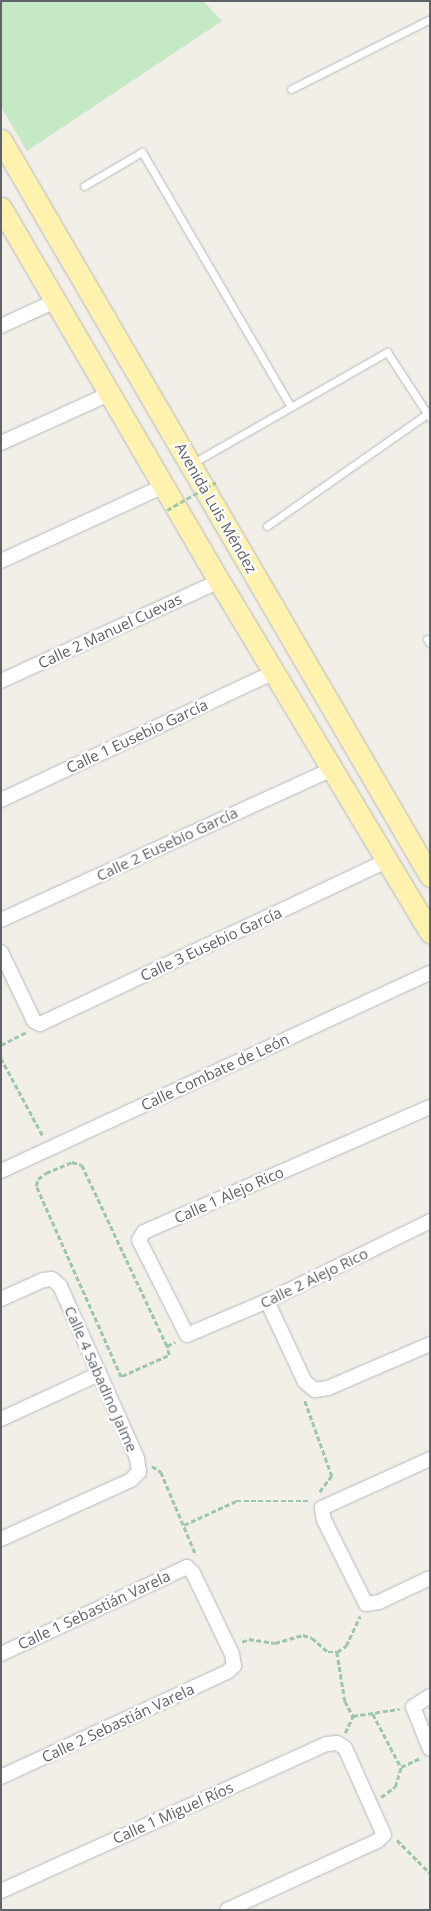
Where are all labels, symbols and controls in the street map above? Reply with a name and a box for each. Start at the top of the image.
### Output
street label: Avenida Luis Méndez [171,440,261,576]
street label: Calle 2 Manuel Cuevas [35,590,185,672]
street label: Calle 1 Eusebio García [63,695,211,777]
street label: Calle 2 Eusebio García [93,803,241,885]
street label: Calle 3 Eusebio García [137,903,285,985]
street label: Calle Combate de León [138,1030,292,1114]
street label: Calle 1 Alejo Rico [172,1163,286,1227]
street label: Calle 2 Alejo Rico [257,1244,371,1312]
street label: Calle 4 Sabadino Jaime [61,1303,141,1455]
street label: Calle 1 Sebastián Varela [15,1567,173,1653]
street label: Calle 2 Sebastián Varela [39,1680,197,1766]
street label: Calle 1 Miguel Ríos [110,1778,236,1848]

